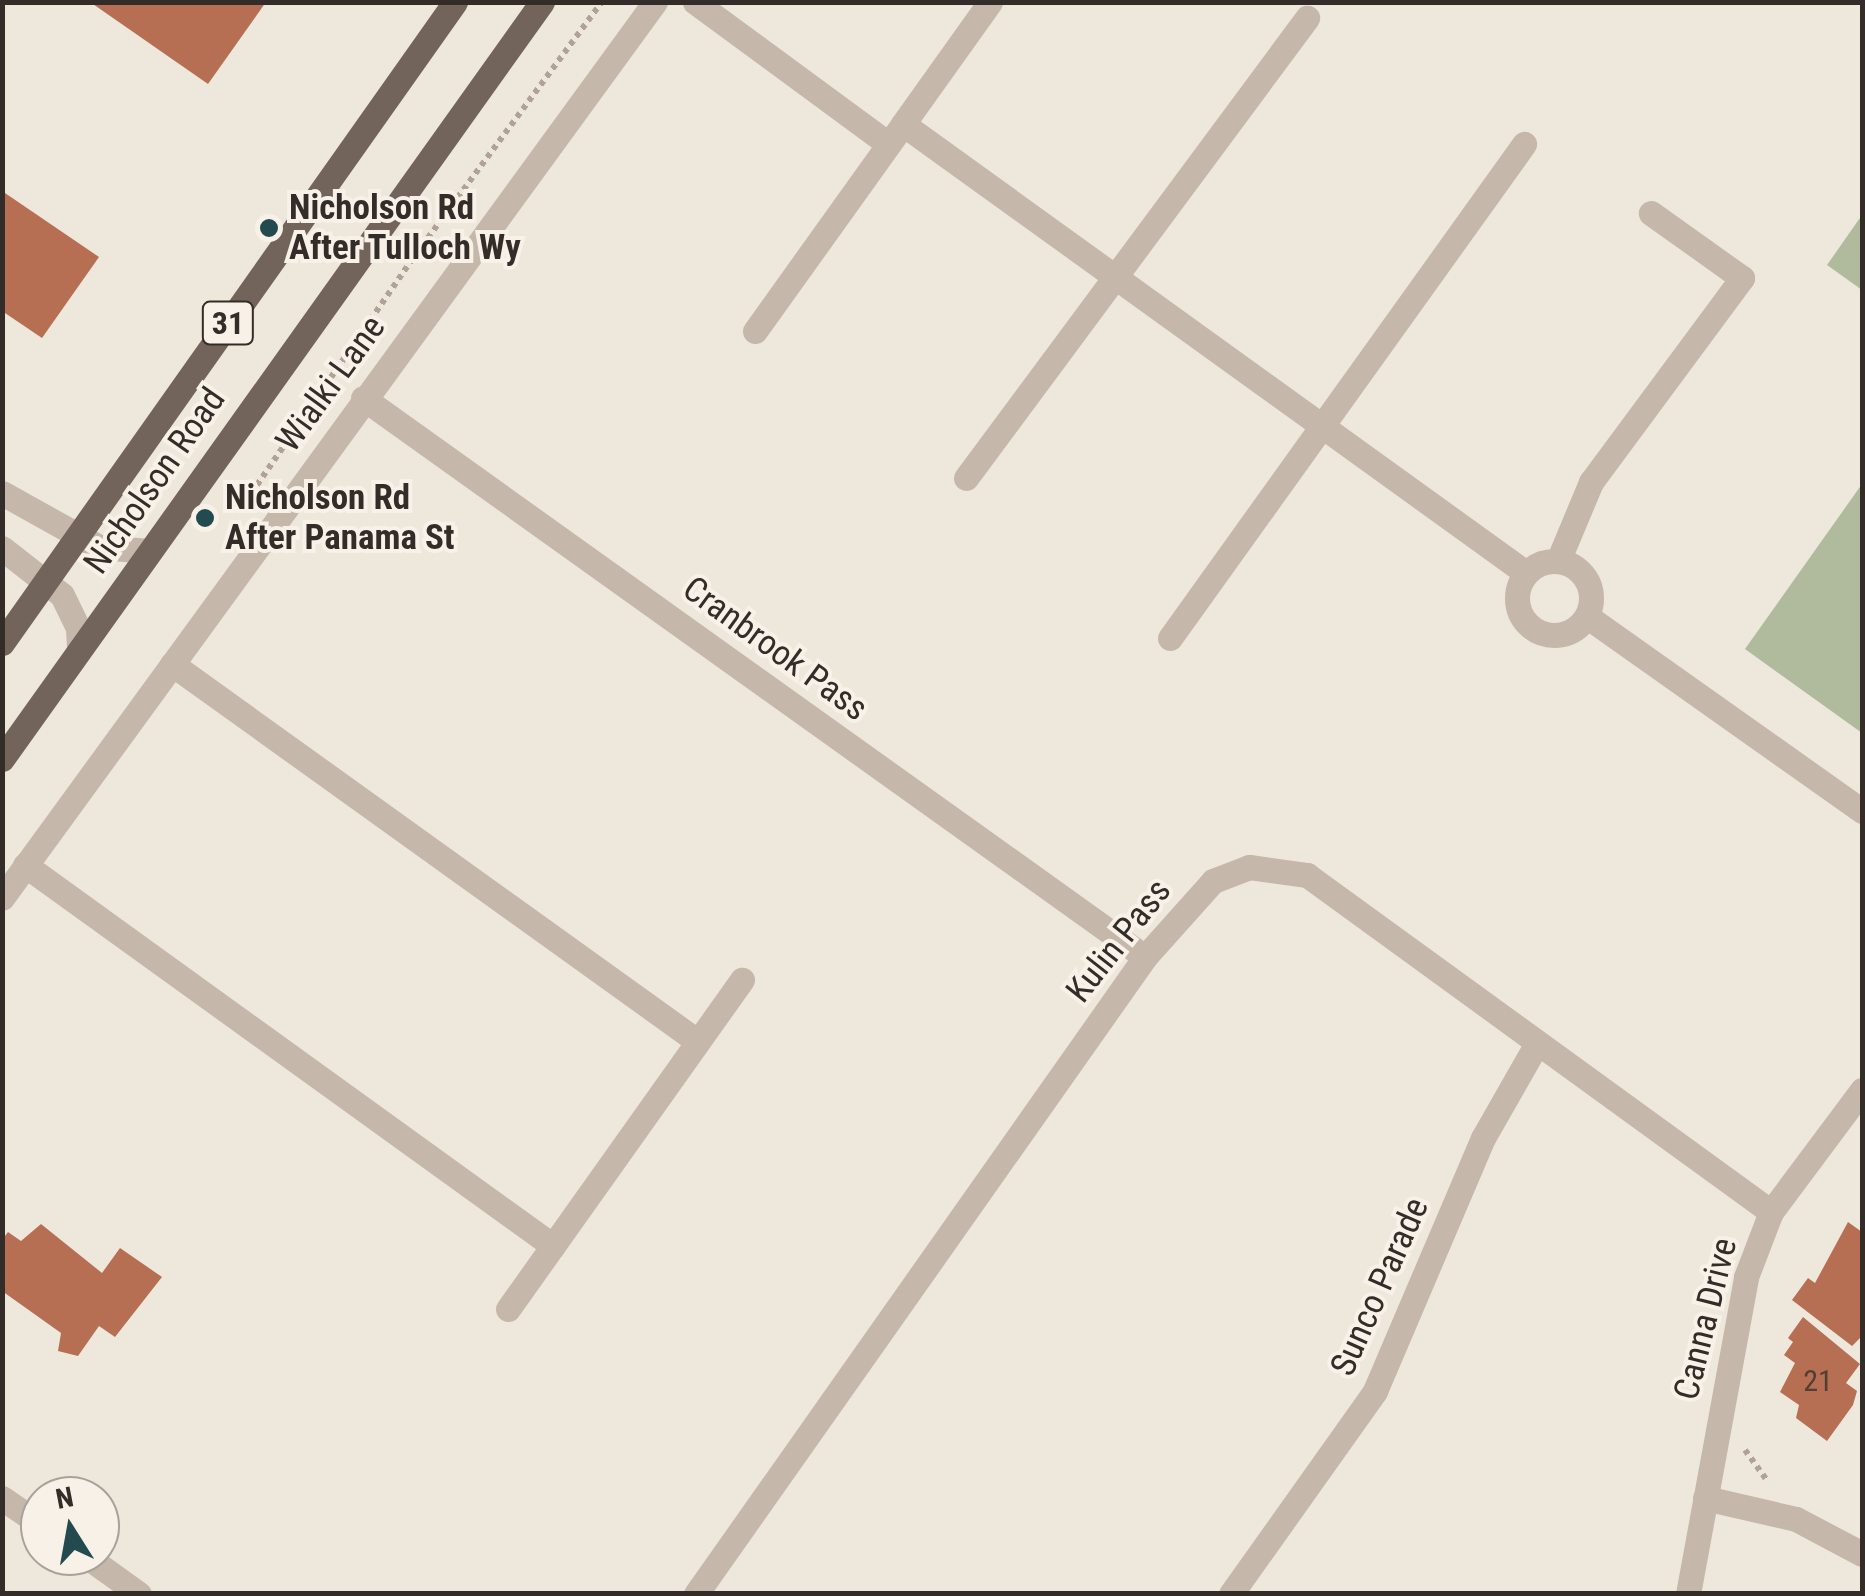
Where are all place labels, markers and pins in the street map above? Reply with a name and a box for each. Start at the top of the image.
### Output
place label: Nicholson Rd After Tulloch Wy [289,187,522,269]
marker: Nicholson Rd After Tulloch Wy [258,217,280,239]
place label: Nicholson Rd After Panama St [225,477,455,559]
marker: Nicholson Rd After Panama St [194,507,216,529]

